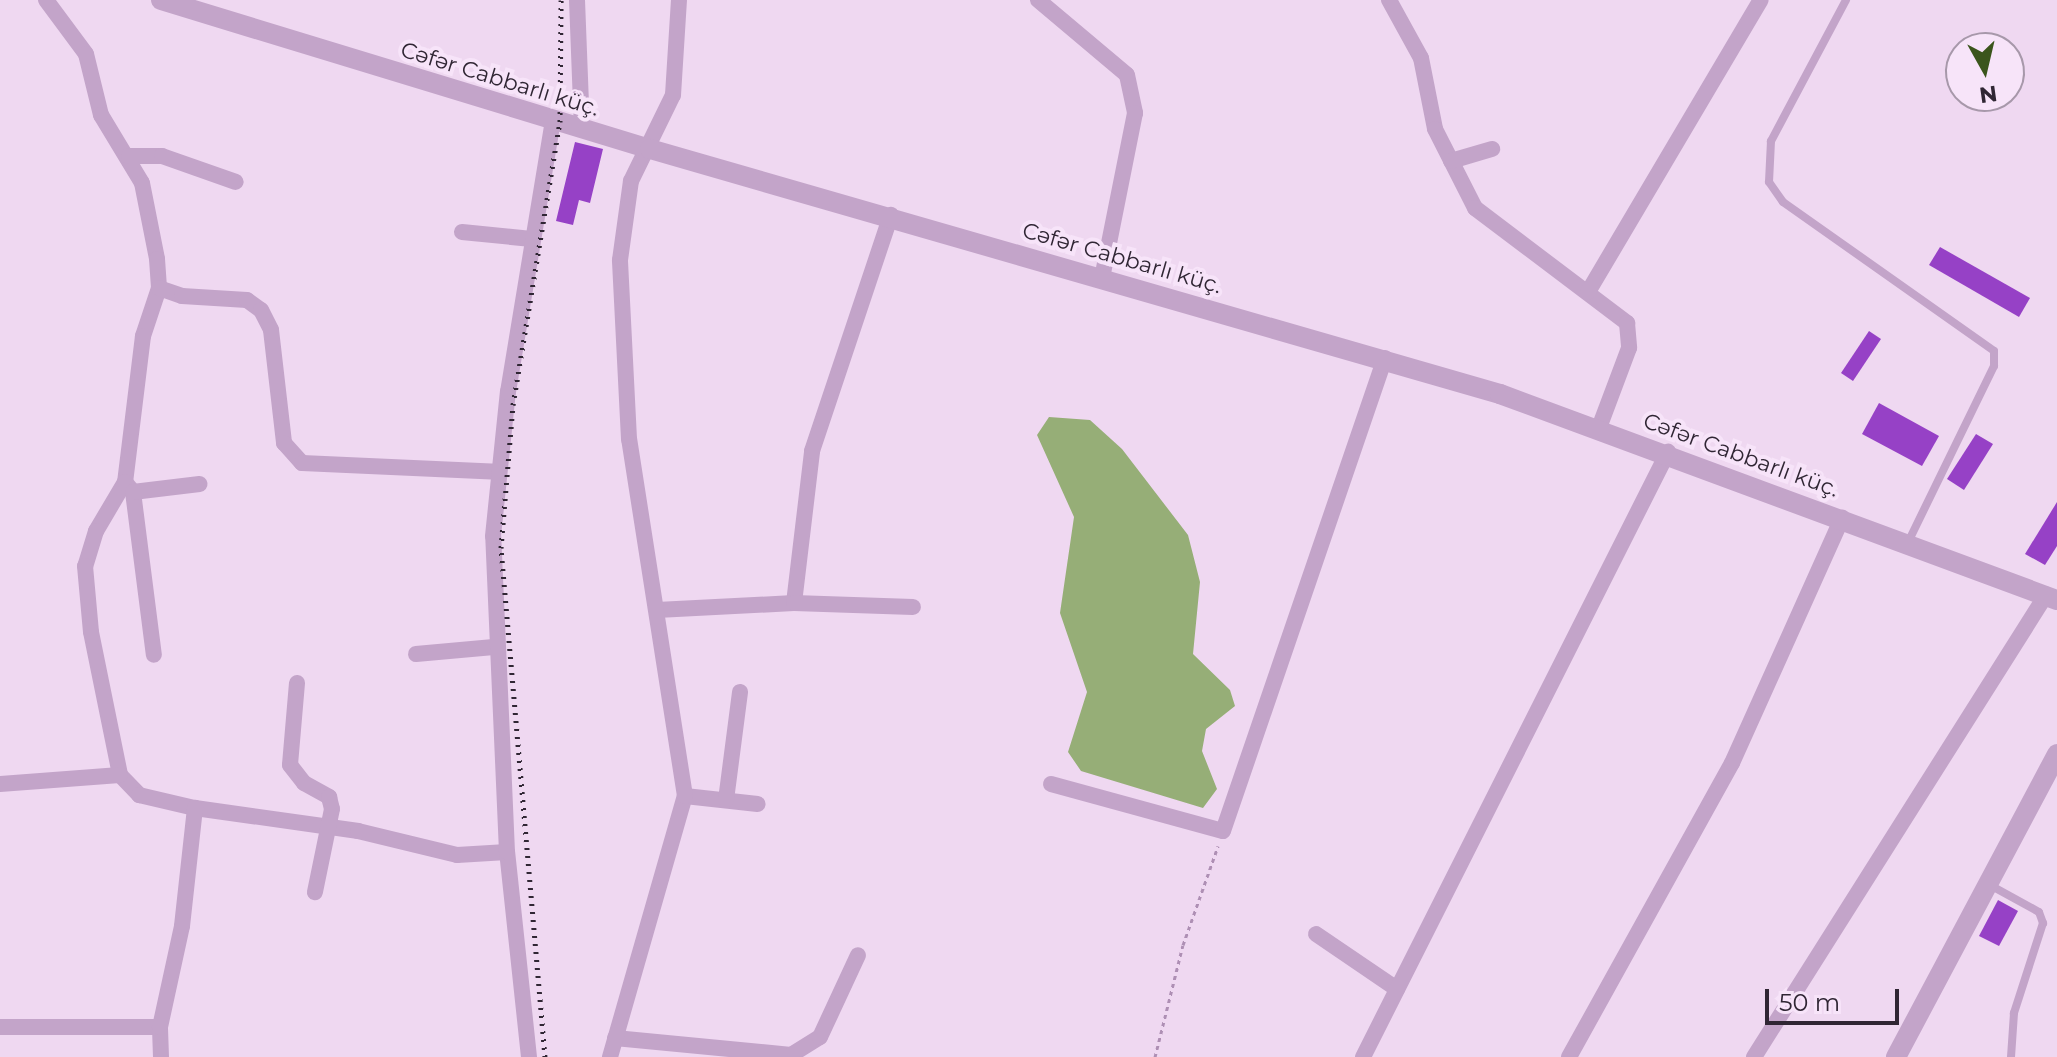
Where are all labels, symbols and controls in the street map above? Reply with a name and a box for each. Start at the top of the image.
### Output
north arrow [1945,32,2025,112]
street label: Cəfər Cabbarlı küç. [398,36,602,122]
text: N [1977,80,1999,109]
street label: Cəfər Cabbarlı küç. [1019,217,1225,299]
street label: Cəfər Cabbarlı küç. [1640,407,1842,503]
scale bar [1769,973,1903,1023]
text: 50 m [1779,988,1840,1017]

